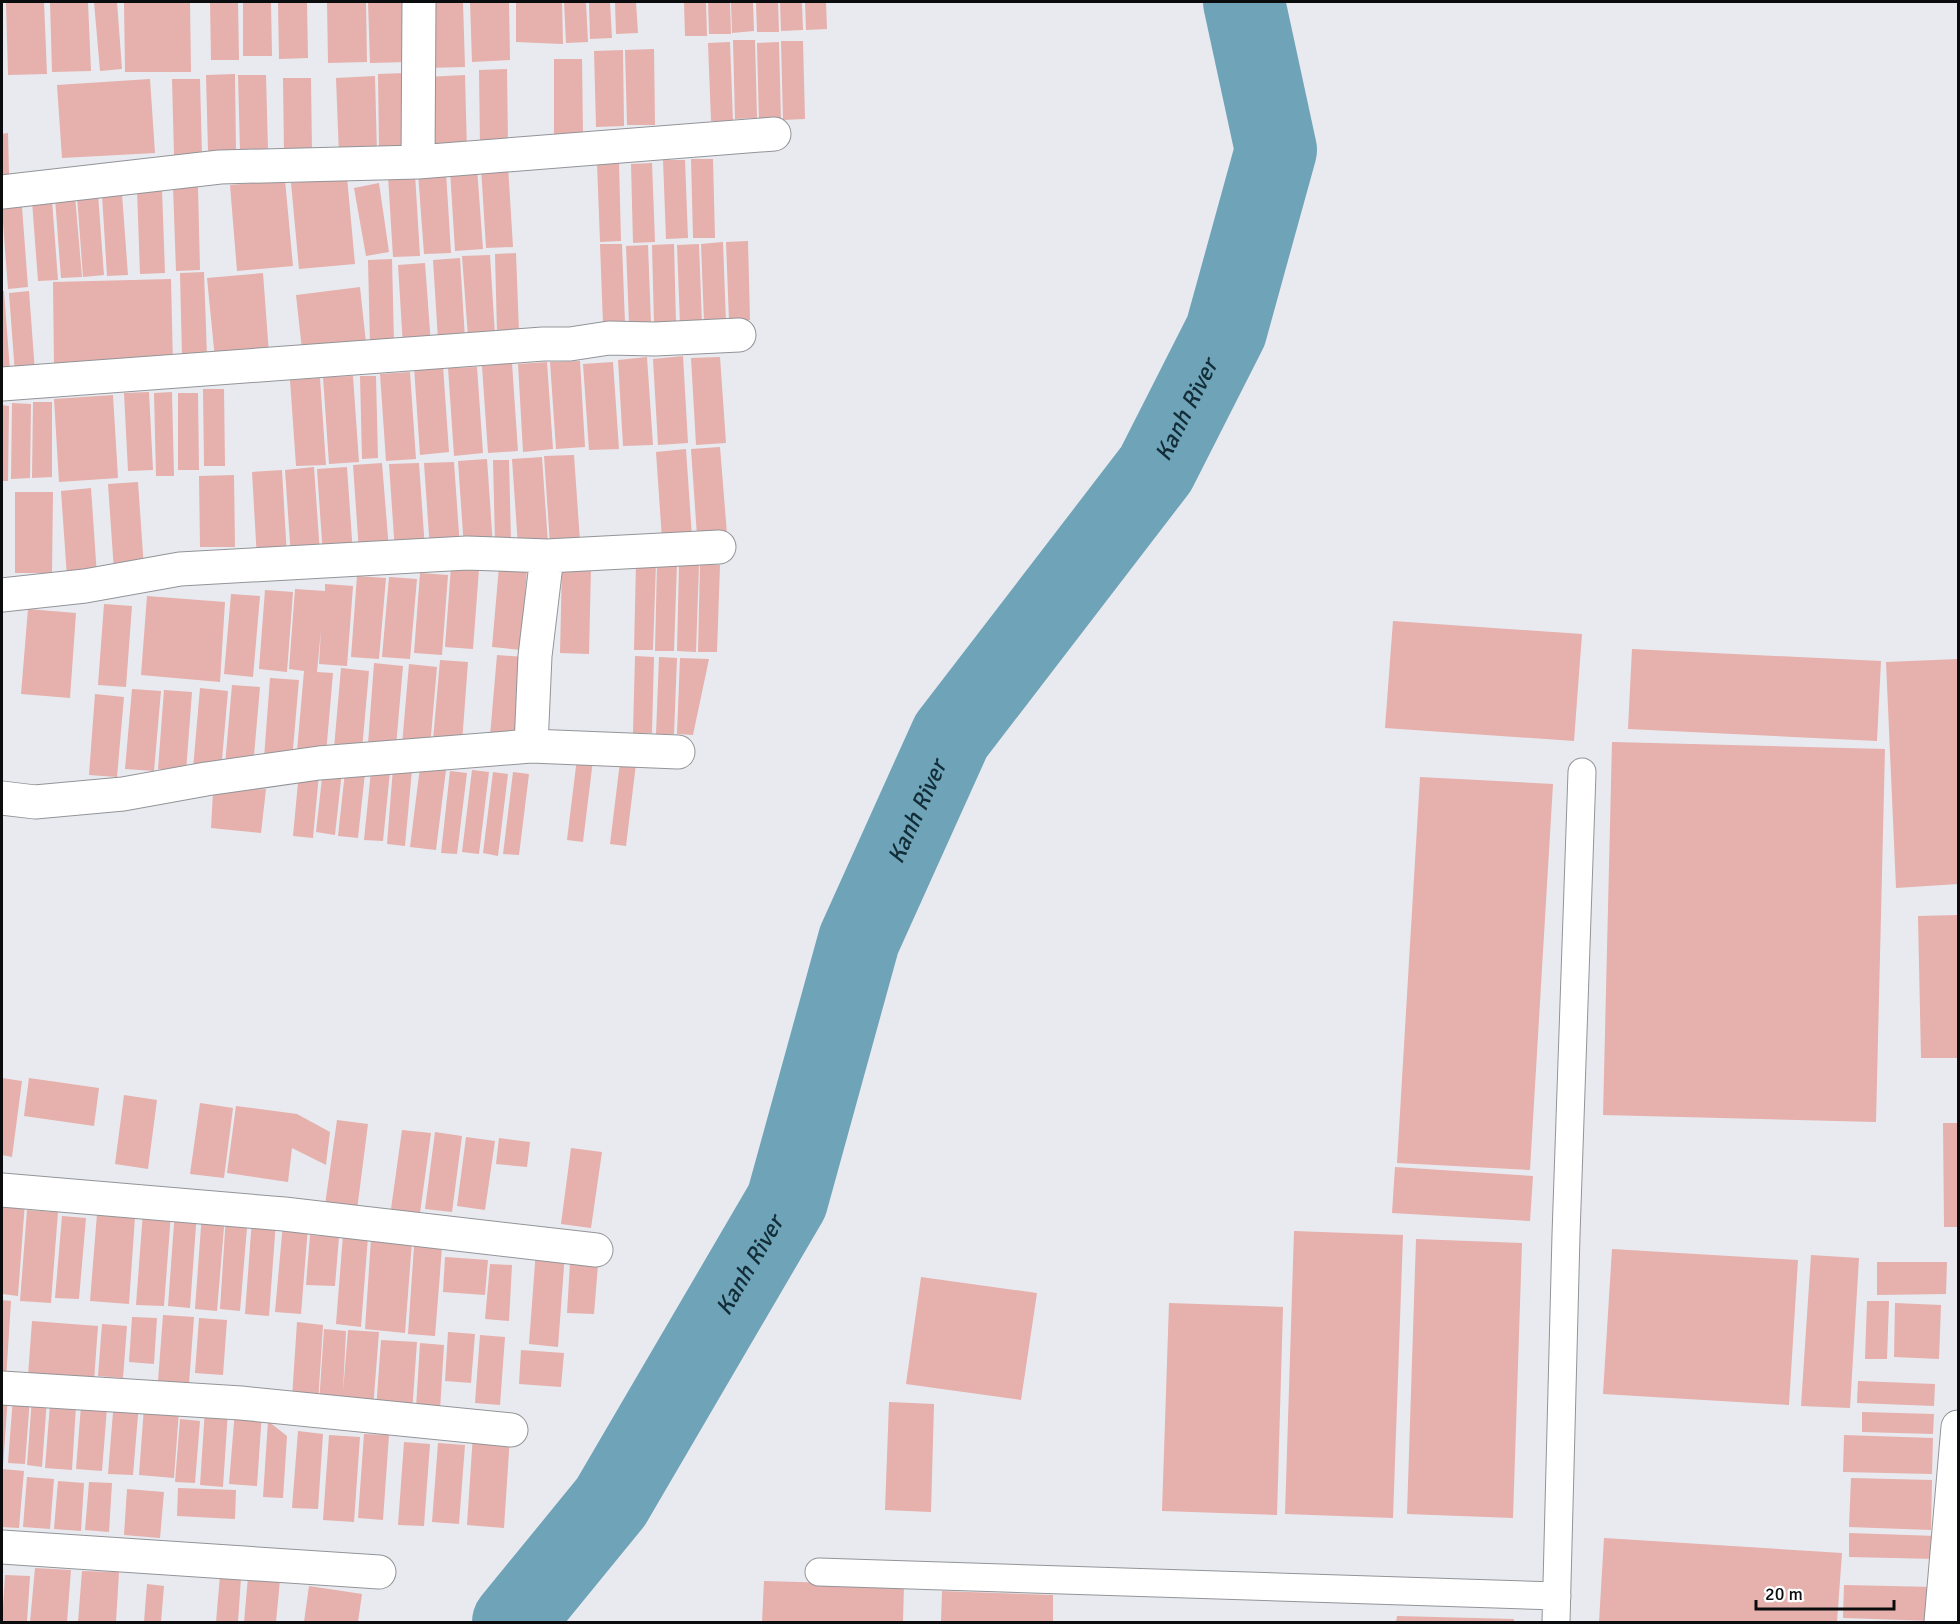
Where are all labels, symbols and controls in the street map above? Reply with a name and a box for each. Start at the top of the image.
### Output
water label: Kanh River [1148,351,1226,466]
water label: Kanh River [881,753,954,868]
water label: Kanh River [709,1208,792,1320]
scale bar [1756,1573,1894,1611]
text: 20 m [1765,1583,1803,1605]

